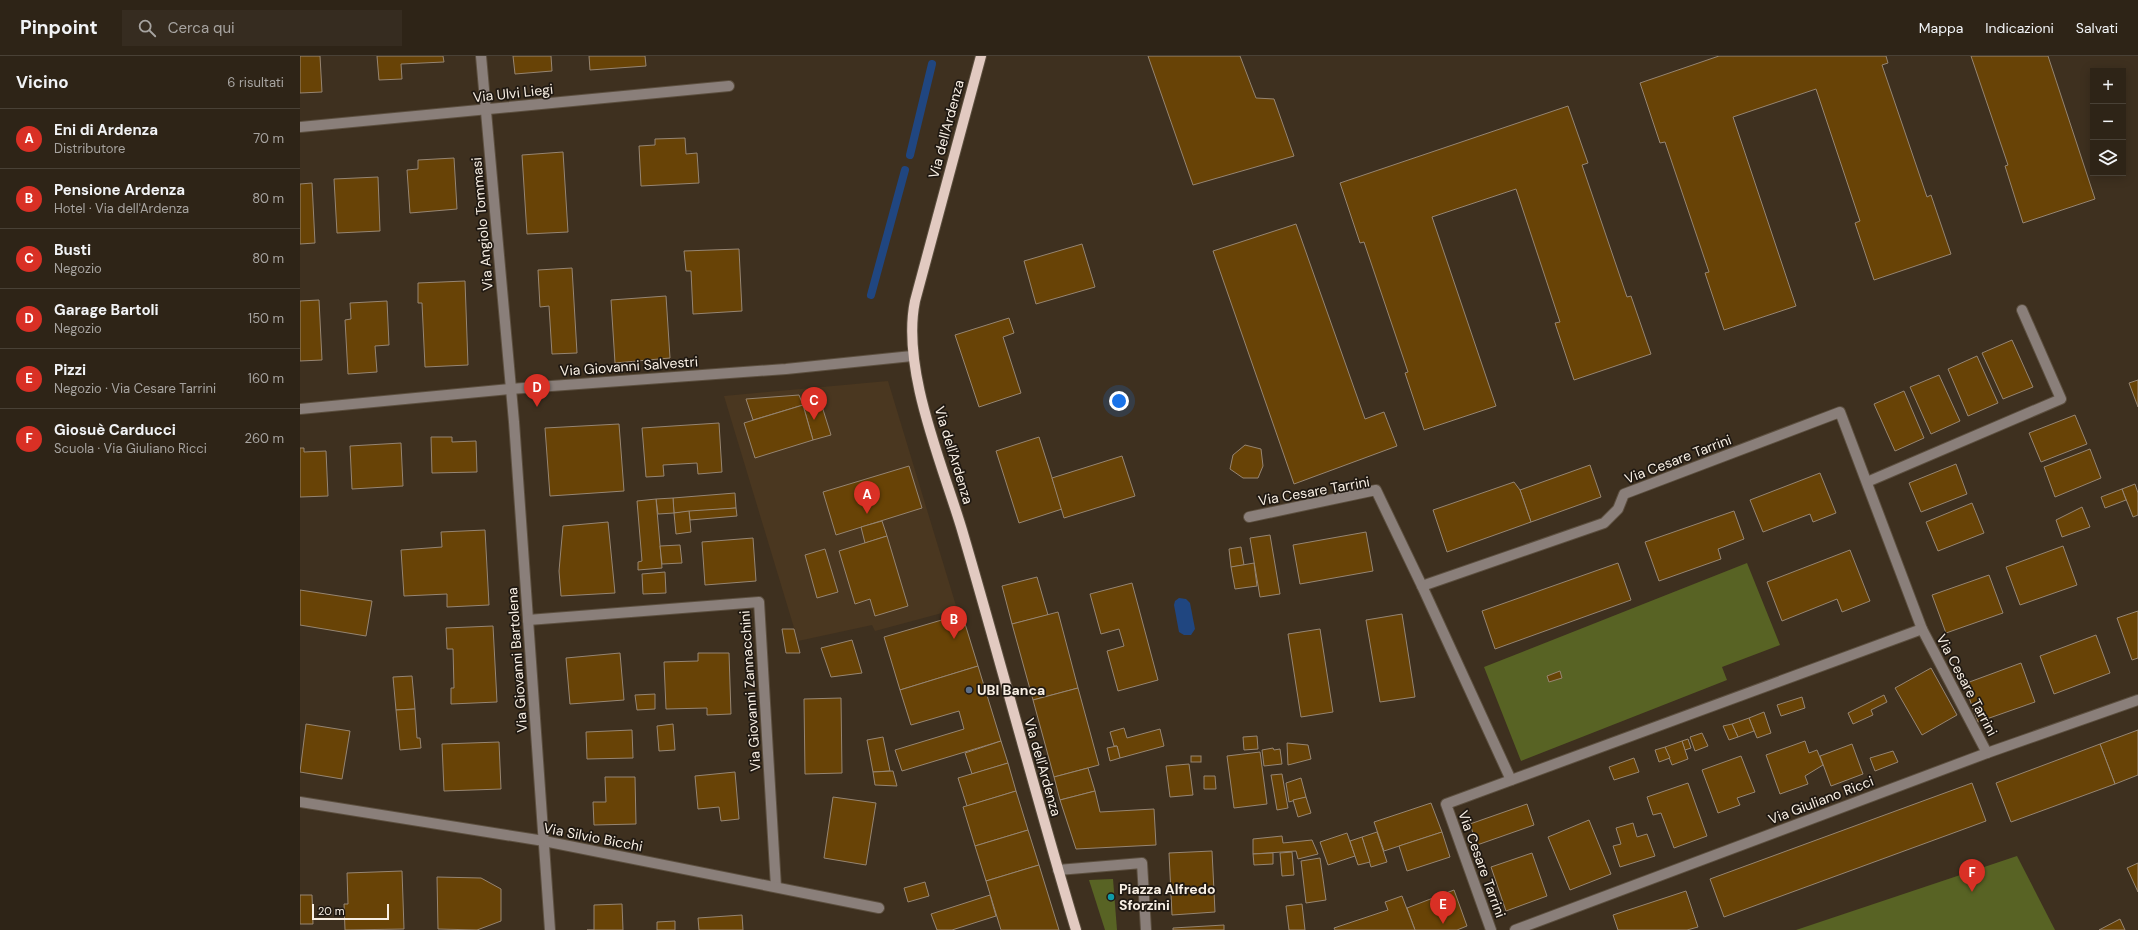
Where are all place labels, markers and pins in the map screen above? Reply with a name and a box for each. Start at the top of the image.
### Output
pin: D [524,374,550,407]
pin: C [801,387,827,420]
pin: A [854,481,880,514]
pin: B [941,606,967,639]
place label: UBI Banca [977,681,1045,699]
marker: UBI Banca [964,685,974,695]
pin: F [1959,859,1985,892]
place label: Piazza Alfredo Sforzini [1119,880,1215,914]
pin: E [1430,891,1456,924]
marker: Piazza Alfredo Sforzini [1106,892,1116,902]

